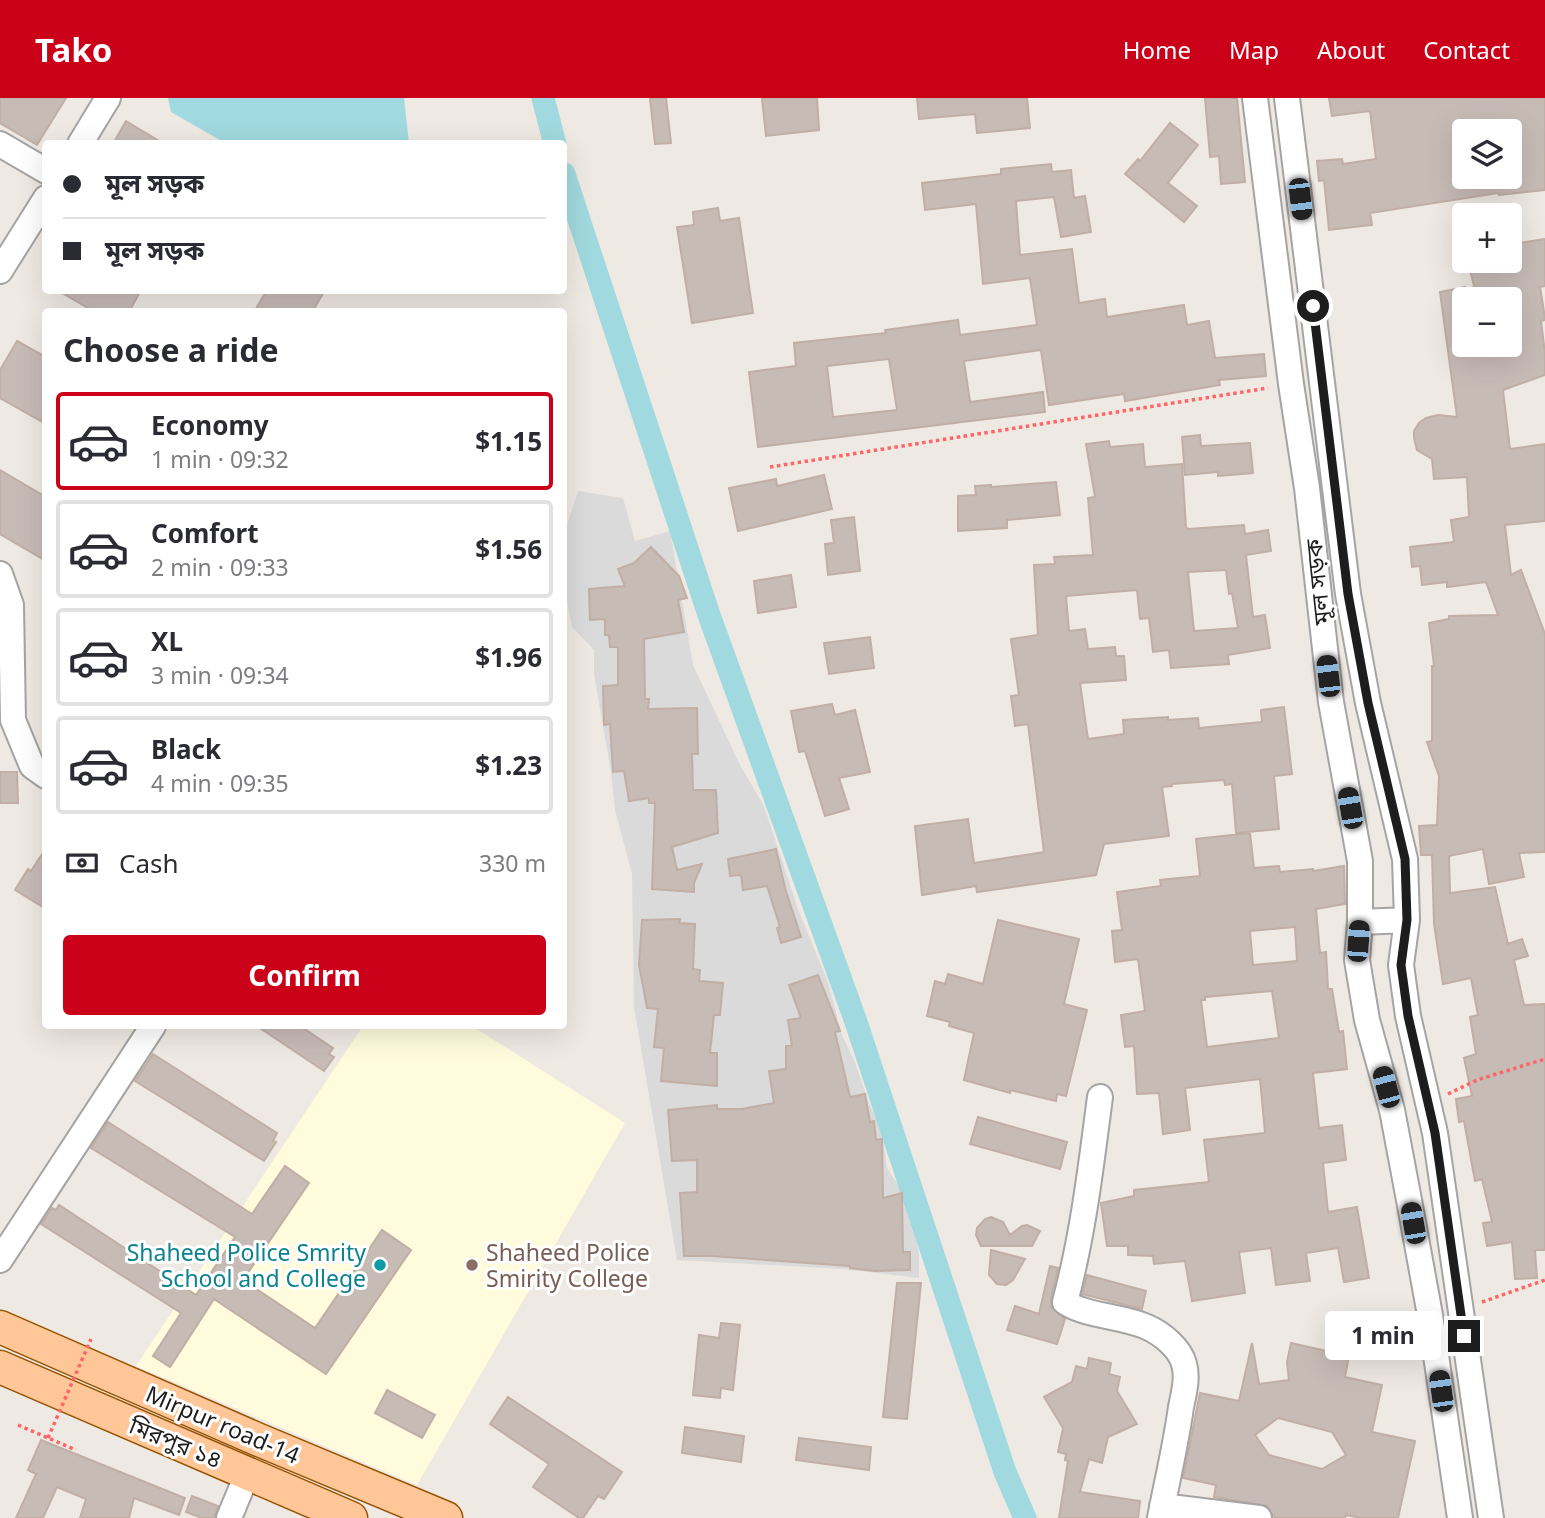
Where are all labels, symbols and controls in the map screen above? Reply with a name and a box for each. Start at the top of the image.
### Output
text: Tako [35,27,112,72]
text: Home [1123,33,1191,66]
text: Map [1229,33,1279,66]
text: About [1317,33,1385,66]
text: Contact [1423,33,1510,66]
map controls [1452,119,1522,357]
button: layers [1452,119,1522,189]
text: মূল সড়ক [105,165,204,201]
car [1288,177,1313,221]
button: + [1452,203,1522,273]
text: মূল সড়ক [105,232,204,268]
button: − [1452,287,1522,357]
route start [1297,290,1329,322]
text: Choose a ride [63,328,279,371]
text: Economy [151,407,269,443]
icon: car [67,410,130,473]
text: $1.15 [475,423,542,459]
text: 1 min · 09:32 [151,443,289,475]
text: Comfort [151,515,259,551]
icon: car [67,518,130,581]
text: $1.56 [475,531,542,567]
street label: মূল সড়ক [1297,537,1338,628]
text: 2 min · 09:33 [151,551,289,583]
text: XL [151,623,183,659]
icon: car [67,626,130,689]
text: $1.96 [475,639,542,675]
car [1316,654,1341,698]
text: 3 min · 09:34 [151,659,289,691]
text: Black [151,731,221,767]
icon: car [67,734,130,797]
text: $1.23 [475,747,542,783]
text: 4 min · 09:35 [151,767,289,799]
car [1337,785,1364,831]
icon: cash [63,844,101,882]
text: Cash [119,845,179,881]
text: 330 m [479,847,546,879]
car [1347,919,1370,963]
button: Confirm [63,935,546,1015]
car [1371,1064,1402,1110]
car [1400,1200,1427,1246]
place label: Shaheed Police Smrity School and College [127,1236,366,1294]
place label: Shaheed Police Smirity College [486,1236,650,1294]
marker: Shaheed Police Smrity School and College [372,1257,388,1273]
marker: Shaheed Police Smirity College [464,1257,480,1273]
callout: 1 min [1324,1312,1440,1360]
text: 1 min [1351,1319,1415,1351]
route end [1448,1320,1480,1352]
car [1428,1369,1455,1413]
street label: Mirpur road-14 [141,1377,305,1471]
street label: মিরপুর ১৪ [124,1409,227,1475]

